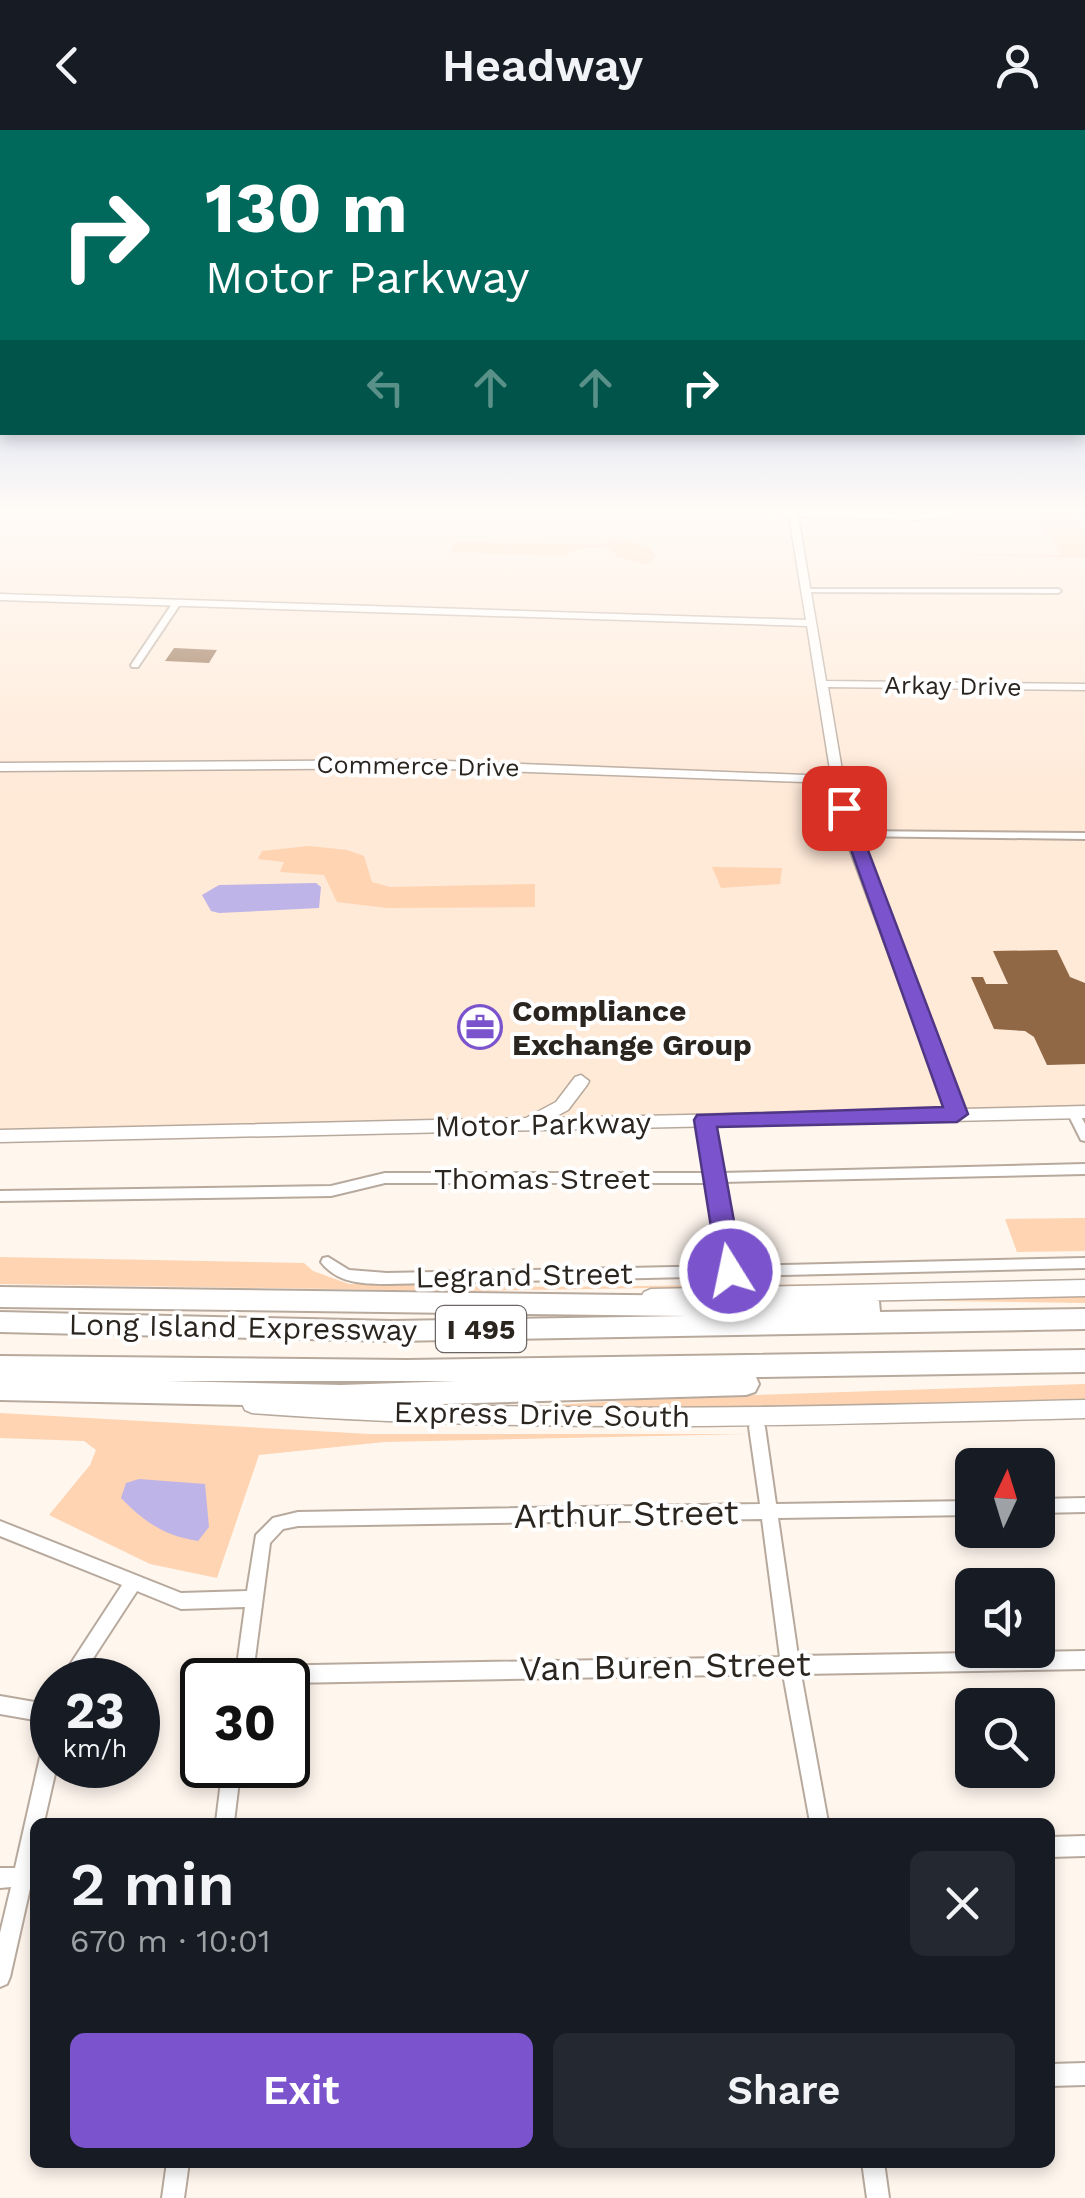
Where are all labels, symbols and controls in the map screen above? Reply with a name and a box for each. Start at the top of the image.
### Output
icon: back [40,38,95,93]
icon: person [990,38,1045,93]
text: Headway [442,39,643,92]
text: 130 m [205,167,408,249]
icon: right [40,170,170,300]
text: Motor Parkway [205,251,530,304]
icon: left [358,360,413,415]
icon: ahead [463,360,518,415]
icon: ahead [568,360,623,415]
icon: right [673,360,728,415]
street label: Arkay Drive [884,670,1022,702]
street label: Commerce Drive [316,750,520,782]
pin [802,766,887,851]
icon: arrive [817,781,872,836]
place label: Compliance Exchange Group [512,993,752,1062]
office icon: Compliance Exchange Group [457,1004,503,1050]
street label: Motor Parkway [435,1105,652,1143]
street label: Thomas Street [434,1161,650,1196]
position arrow [678,1219,782,1323]
street label: Legrand Street [415,1256,633,1294]
street label: Long Island Expressway [68,1306,418,1348]
road number: I 495 [436,1306,526,1352]
street label: Express Drive South [393,1394,691,1434]
north arrow [955,1448,1055,1548]
map controls [955,1448,1055,1788]
street label: Arthur Street [513,1491,739,1537]
button: sound [955,1568,1055,1668]
street label: Van Buren Street [519,1642,811,1690]
speed limit sign: 30 [180,1658,310,1788]
text: 23 [65,1681,125,1740]
button: search [955,1688,1055,1788]
text: km/h [63,1734,127,1763]
text: 2 min [70,1849,235,1920]
button: close [910,1851,1015,1956]
text: 670 m · 10:01 [70,1922,270,1960]
button: Exit [70,2033,533,2148]
button: Share [553,2033,1015,2148]

